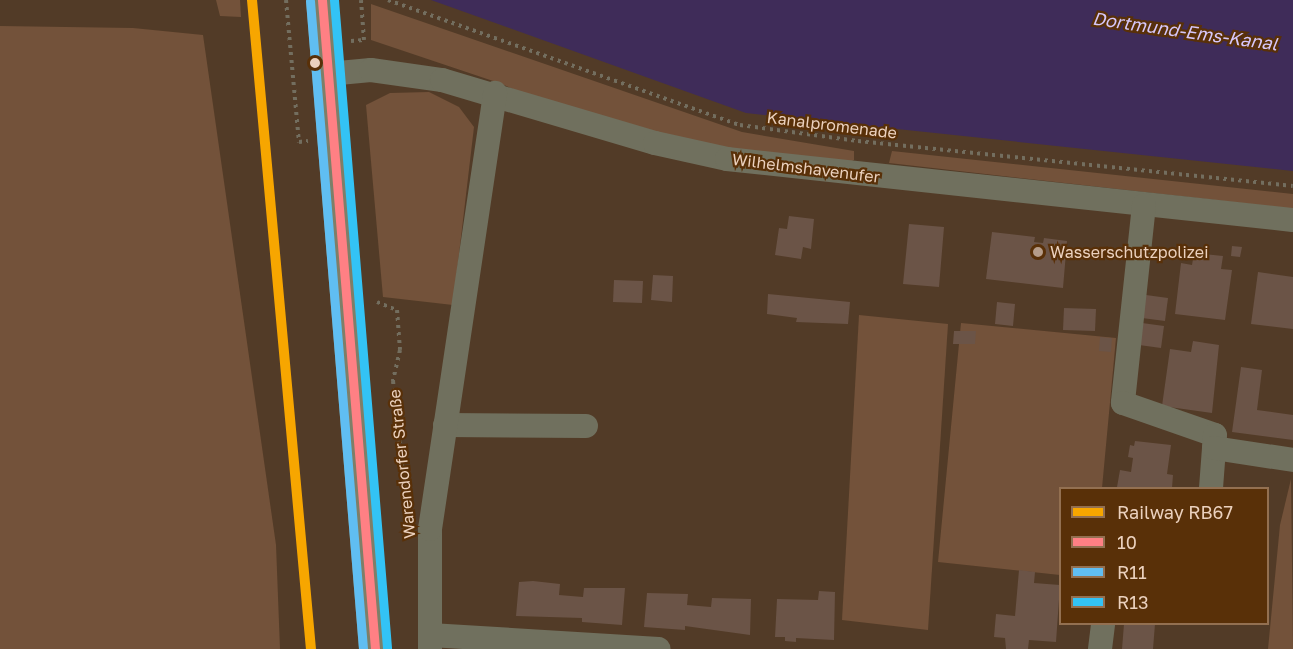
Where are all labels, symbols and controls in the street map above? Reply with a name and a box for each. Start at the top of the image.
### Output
water label: Dortmund-Ems-Kanal [1091,7,1279,55]
unlabelled marker [309,57,321,69]
street label: Kanalpromenade [766,107,898,143]
street label: Wilhelmshavenufer [731,149,881,187]
place label: Wasserschutzpolizei [1050,242,1208,262]
marker: Wasserschutzpolizei [1031,245,1045,259]
street label: Warendorfer Straße [385,388,419,540]
legend [1059,487,1269,625]
text: Railway RB67 [1117,501,1233,523]
text: 10 [1117,531,1137,553]
text: R11 [1117,561,1147,583]
text: R13 [1117,591,1149,613]

